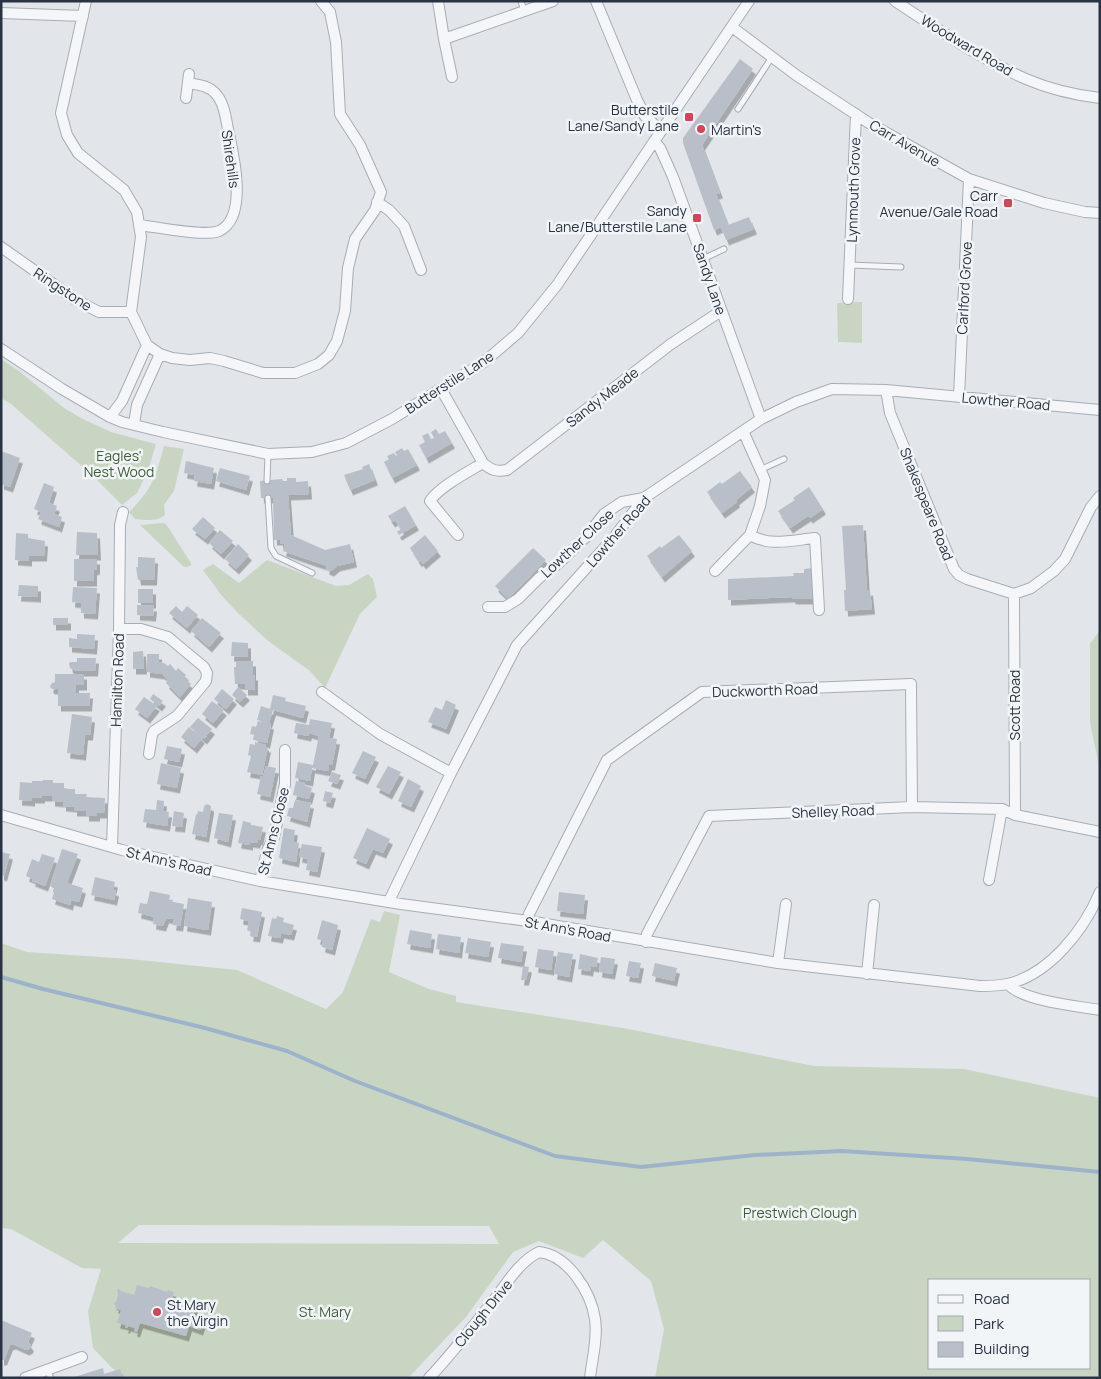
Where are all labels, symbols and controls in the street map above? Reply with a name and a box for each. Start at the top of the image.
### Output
street label: Woodward Road [917,10,1017,80]
place label: Butterstile Lane/Sandy Lane [568,100,679,135]
marker: Butterstile Lane/Sandy Lane [683,111,695,123]
street label: Carr Avenue [866,115,944,171]
place label: Martin's [711,120,761,139]
marker: Martin's [695,123,707,135]
street label: Shirehills [218,129,244,189]
street label: Lynmouth Grove [842,137,864,243]
place label: Carr Avenue/Gale Road [880,186,998,221]
marker: Carr Avenue/Gale Road [1002,197,1014,209]
place label: Sandy Lane/Butterstile Lane [548,201,688,236]
marker: Sandy Lane/Butterstile Lane [691,212,703,224]
street label: Sandy Lane [689,241,731,317]
street label: Carlford Grove [952,241,976,335]
street label: Ringstone [30,263,96,315]
street label: Butterstile Lane [401,346,497,418]
street label: Sandy Meade [562,363,642,431]
street label: Lowther Road [961,388,1051,414]
street label: Shakespeare Road [896,445,958,563]
park label: Eagles' Nest Wood [84,446,154,481]
street label: Lowther Road [582,491,654,571]
street label: Lowther Close [537,504,617,582]
street label: Hamilton Road [106,633,128,727]
street label: Scott Road [1005,670,1024,740]
street label: Duckworth Road [712,679,818,701]
street label: St Anns Close [253,785,293,877]
street label: Shelley Road [791,800,875,822]
street label: St Ann's Road [124,842,214,880]
street label: St Ann's Road [523,912,613,946]
park label: Prestwich Clough [743,1203,857,1222]
street label: Clough Drive [450,1275,516,1351]
legend [928,1279,1091,1369]
text: Road [974,1288,1010,1309]
place label: St Mary the Virgin [167,1295,228,1330]
park label: St. Mary [299,1302,352,1321]
marker: St Mary the Virgin [151,1306,163,1318]
text: Park [974,1313,1004,1334]
text: Building [974,1338,1029,1359]

